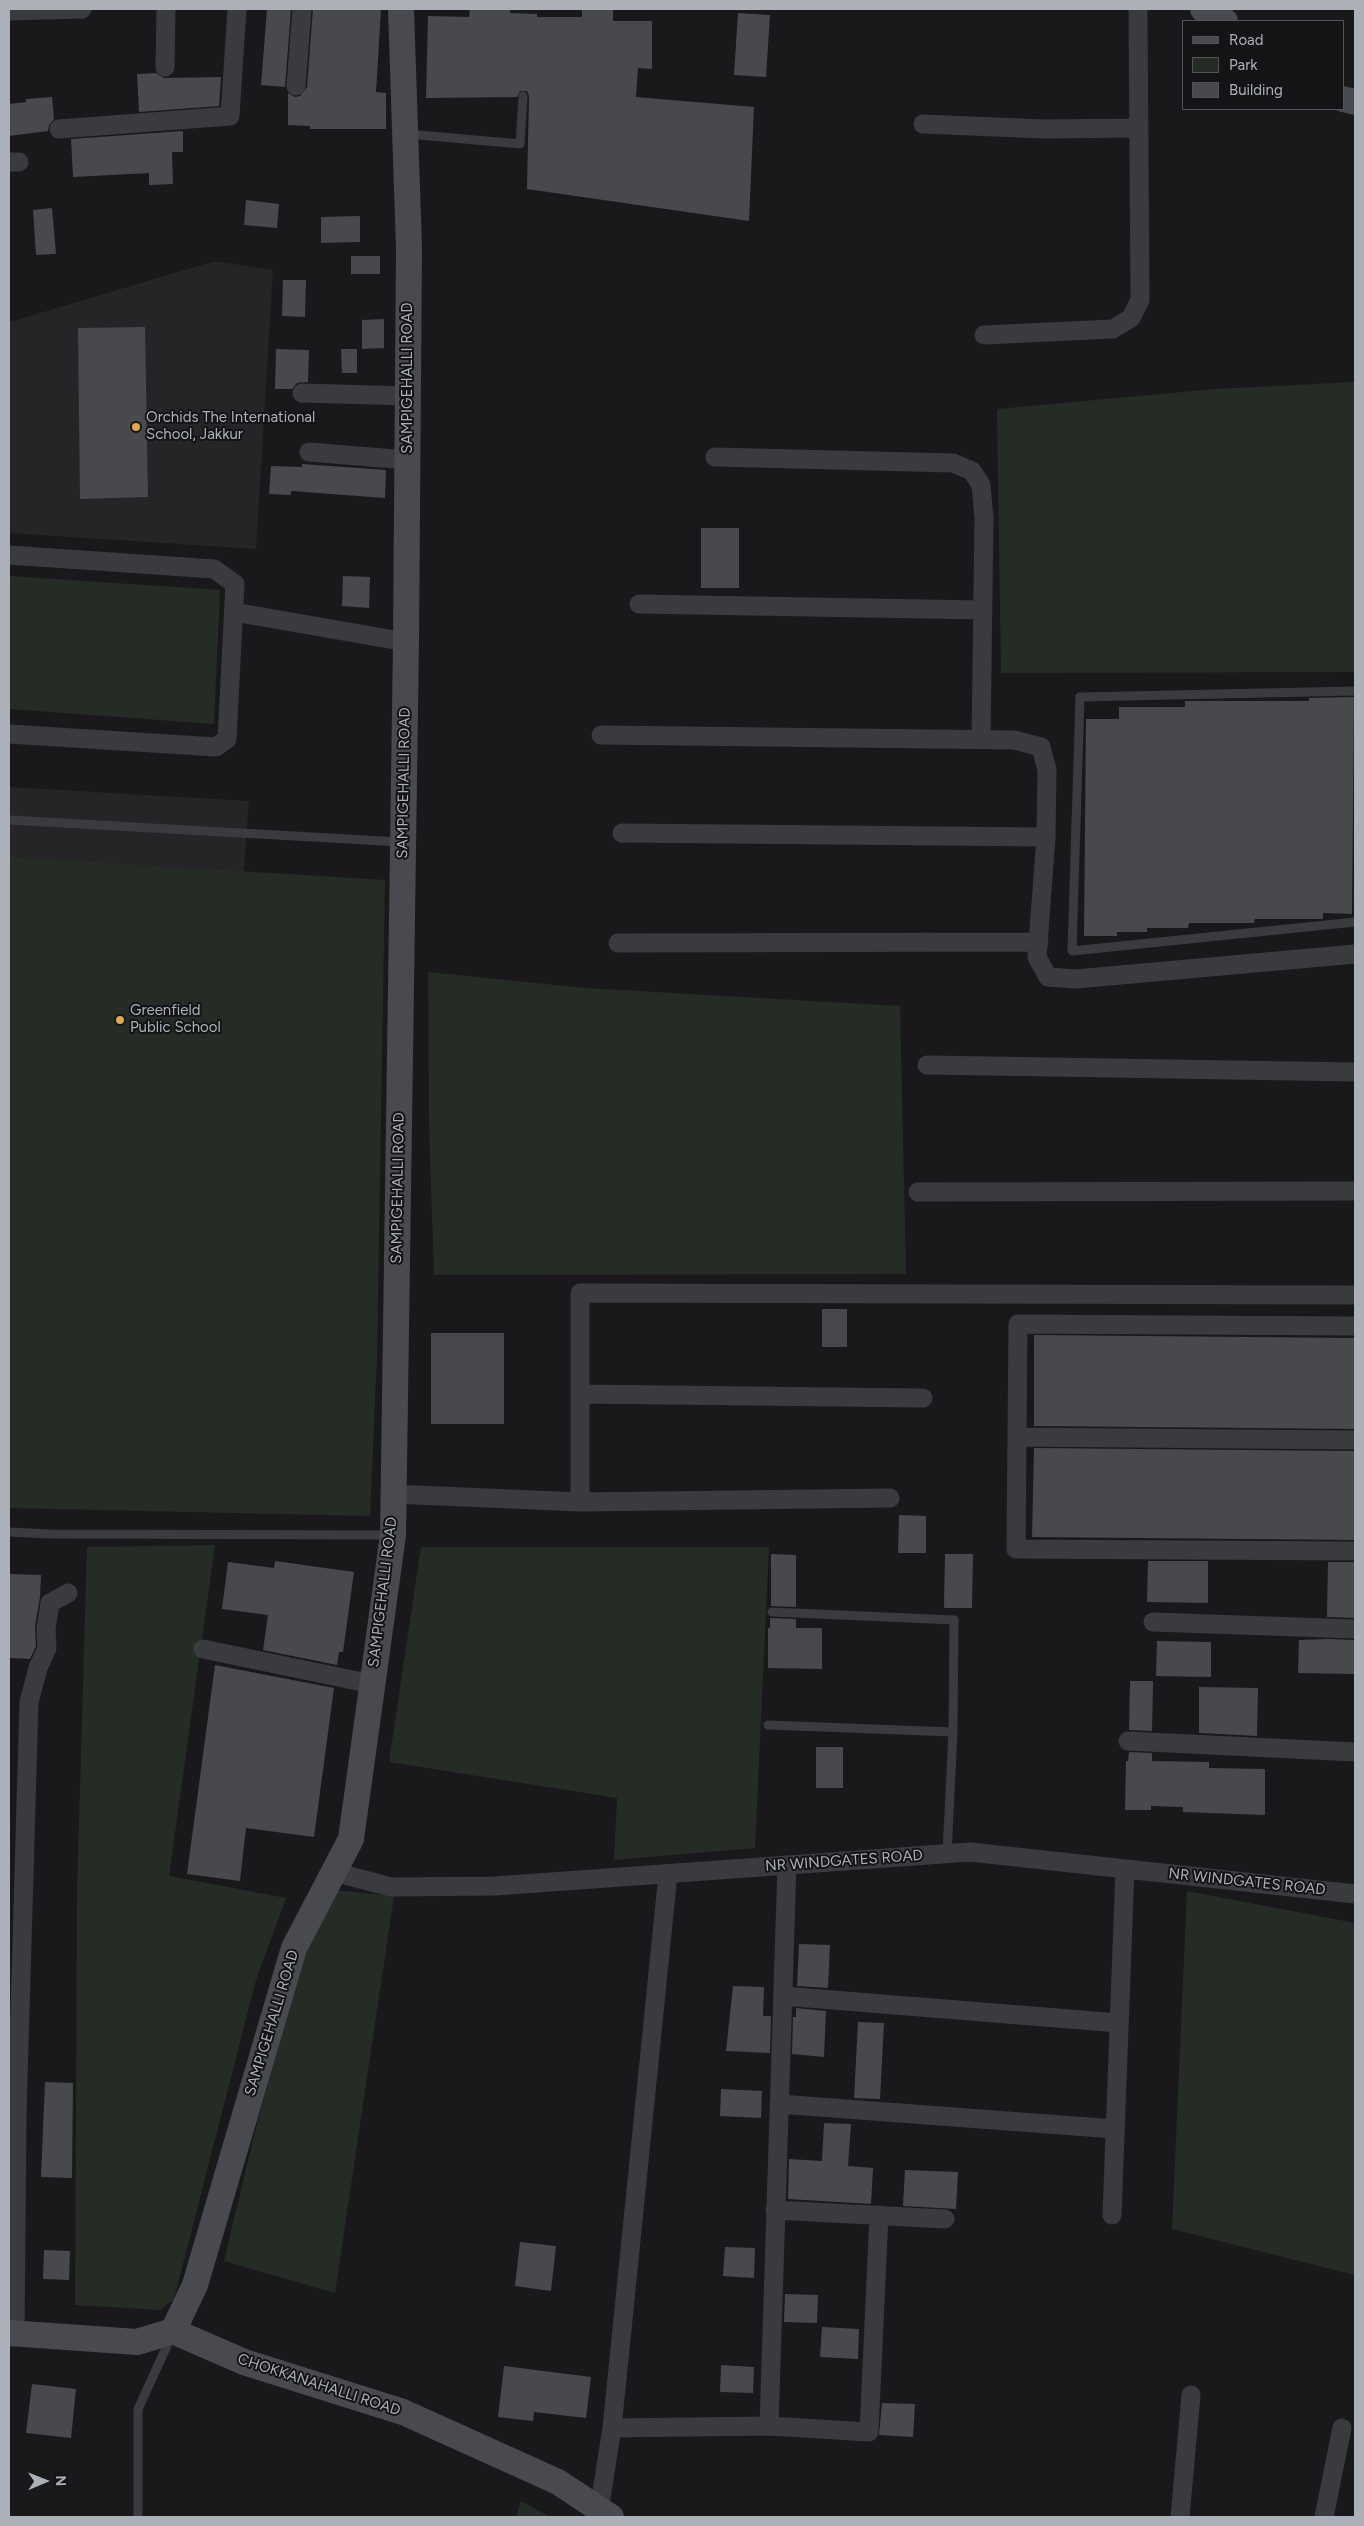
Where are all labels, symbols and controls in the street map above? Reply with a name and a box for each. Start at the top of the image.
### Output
legend [1182,20,1344,110]
text: Road [1229,31,1264,49]
text: Park [1229,56,1258,74]
text: Building [1229,81,1283,99]
street label: SAMPIGEHALLI ROAD [399,302,417,454]
place label: Orchids The International School, Jakkur [146,409,315,444]
marker: Orchids The International School, Jakkur [130,421,142,433]
street label: SAMPIGEHALLI ROAD [394,707,414,859]
place label: Greenfield Public School [130,1002,221,1037]
marker: Greenfield Public School [114,1014,126,1026]
street label: SAMPIGEHALLI ROAD [388,1112,408,1264]
street label: SAMPIGEHALLI ROAD [365,1516,401,1668]
street label: NR WINDGATES ROAD [765,1847,923,1875]
street label: NR WINDGATES ROAD [1168,1865,1326,1899]
street label: SAMPIGEHALLI ROAD [241,1948,303,2098]
street label: CHOKKANAHALLI ROAD [235,2350,403,2420]
north arrow [20,2456,70,2506]
text: N [52,2475,69,2486]

